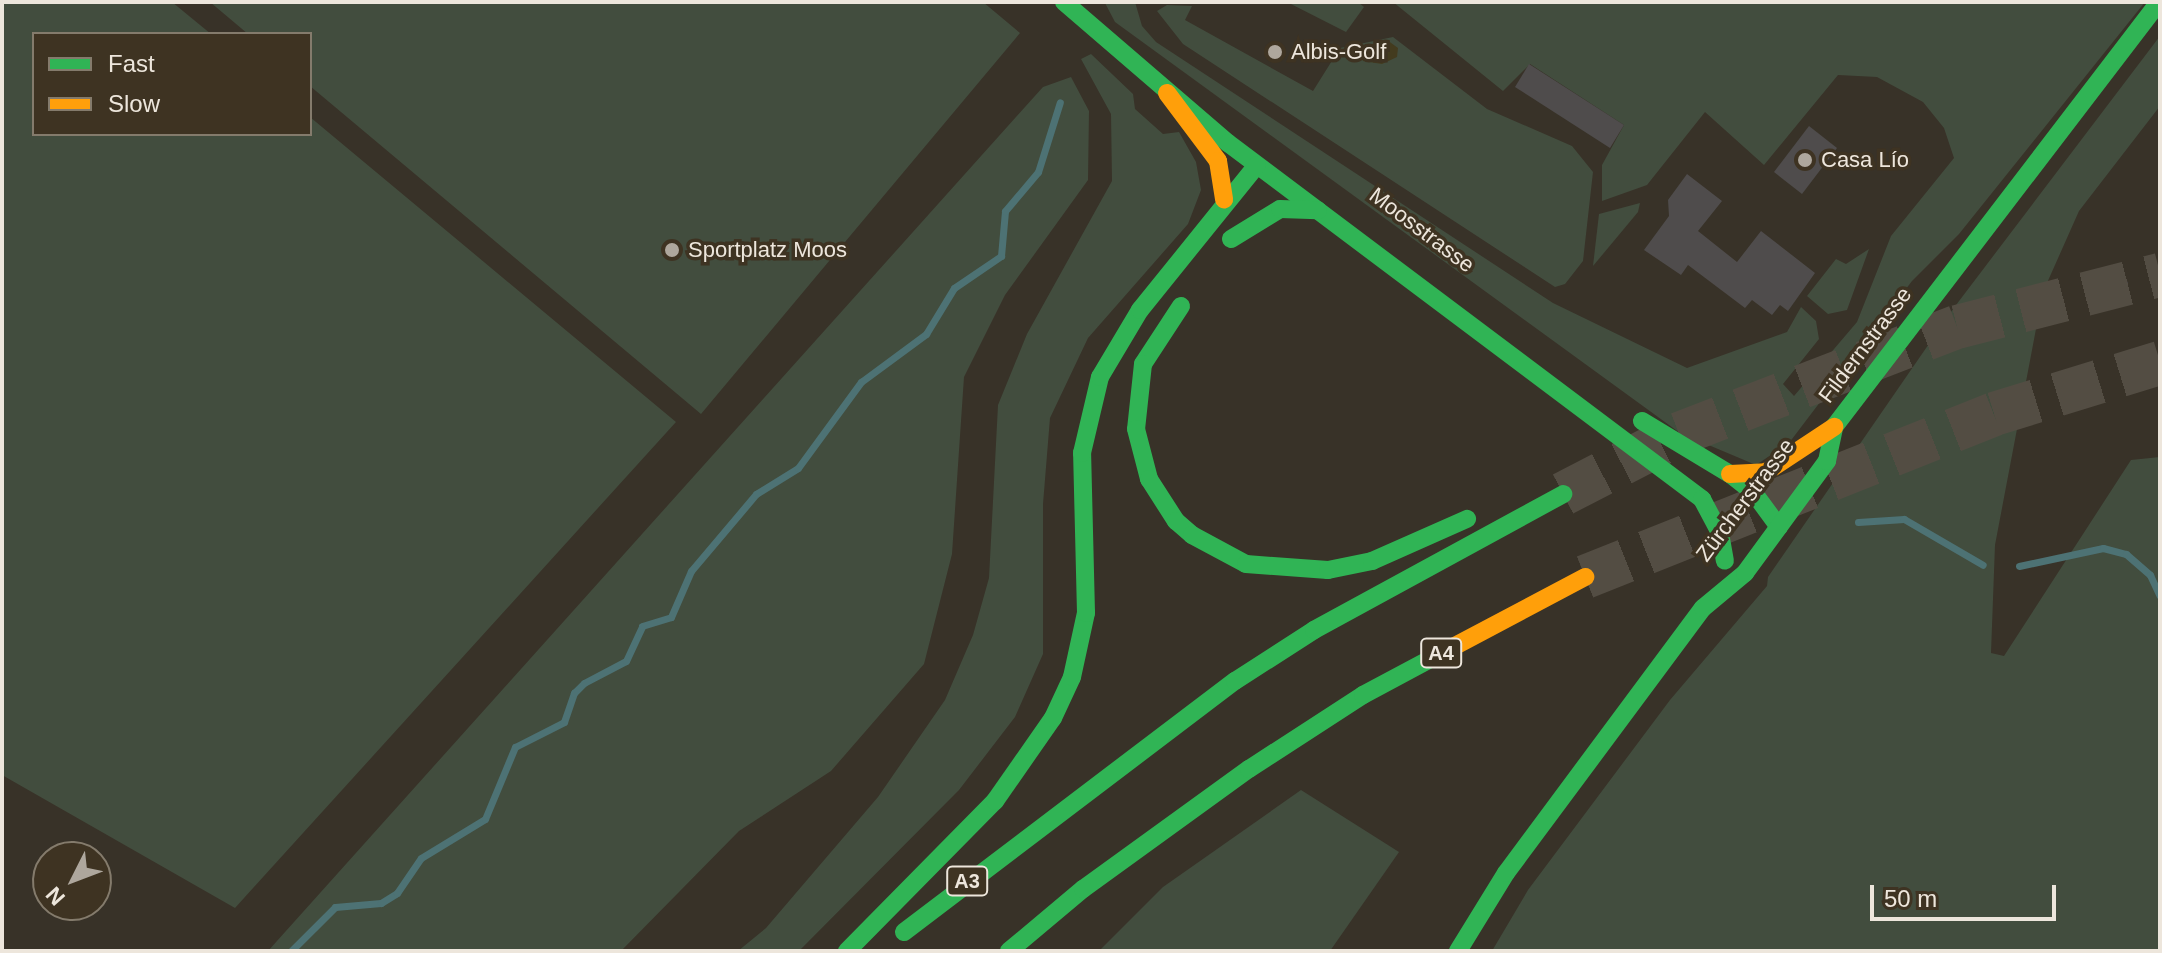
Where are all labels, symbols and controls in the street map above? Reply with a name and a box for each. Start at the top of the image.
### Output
legend [32,32,312,136]
place label: Albis-Golf [1291,39,1386,65]
marker: Albis-Golf [1266,43,1284,61]
text: Fast [108,50,155,77]
text: Slow [108,90,160,117]
place label: Casa Lío [1821,147,1909,173]
marker: Casa Lío [1796,151,1814,169]
street label: Moosstrasse [1364,182,1480,278]
place label: Sportplatz Moos [688,237,847,263]
marker: Sportplatz Moos [663,241,681,259]
street label: Fildernstrasse [1813,282,1917,408]
street label: Zürcherstrasse [1690,433,1800,567]
road number: A4 [1419,637,1463,669]
north arrow [32,841,112,921]
road number: A3 [945,865,989,897]
scale bar [1874,869,2060,919]
text: N [41,882,70,910]
text: 50 m [1884,885,1937,912]

